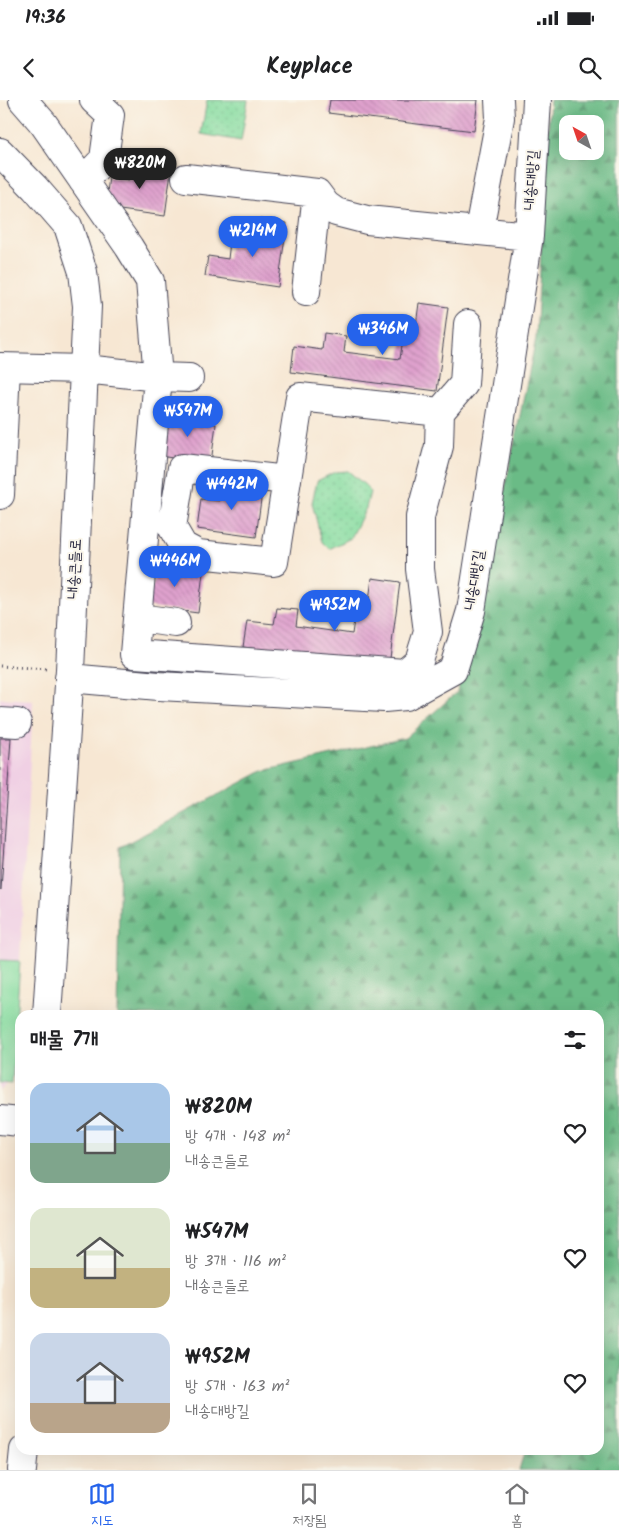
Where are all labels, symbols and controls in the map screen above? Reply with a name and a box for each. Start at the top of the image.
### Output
text: 19:36 [25,3,66,33]
text: Keyplace [267,50,352,85]
icon: back [15,54,43,82]
icon: search [576,54,604,82]
north arrow [559,115,604,160]
map controls [559,115,604,160]
pin: ₩820M [105,148,175,190]
street label: 내송대방길 [518,149,546,211]
text: ₩820M [115,151,165,176]
pin: ₩214M [218,216,288,258]
text: ₩214M [230,219,276,244]
pin: ₩346M [348,314,418,356]
text: ₩346M [358,317,408,342]
pin: ₩547M [153,396,223,438]
text: ₩547M [164,399,212,424]
pin: ₩442M [197,468,267,511]
text: ₩442M [207,472,257,497]
street label: 내송큰들로 [61,538,89,600]
pin: ₩446M [140,546,210,588]
street label: 내송대방길 [458,548,492,612]
text: ₩446M [150,549,200,574]
pin: ₩952M [300,590,370,632]
text: ₩952M [310,593,360,618]
text: 매물 7개 [30,1024,99,1057]
icon: filters [561,1026,589,1054]
text: ₩820M [185,1091,252,1124]
icon: home [70,1103,130,1163]
icon: heart [561,1119,589,1147]
text: 방 4개 · 148 m² [185,1124,290,1149]
text: 내송큰들로 [185,1149,249,1174]
text: ₩547M [185,1216,249,1249]
icon: home [70,1228,130,1288]
icon: heart [561,1244,589,1272]
text: 방 3개 · 116 m² [185,1249,286,1274]
text: 내송큰들로 [185,1274,249,1299]
text: ₩952M [185,1341,250,1374]
icon: home [70,1353,130,1413]
icon: heart [561,1369,589,1397]
text: 방 5개 · 163 m² [185,1374,290,1399]
text: 내송대방길 [185,1399,249,1424]
tab: 지도 [88,1480,116,1532]
tab: 저장됨 [293,1480,326,1532]
tab: 홈 [503,1480,531,1532]

